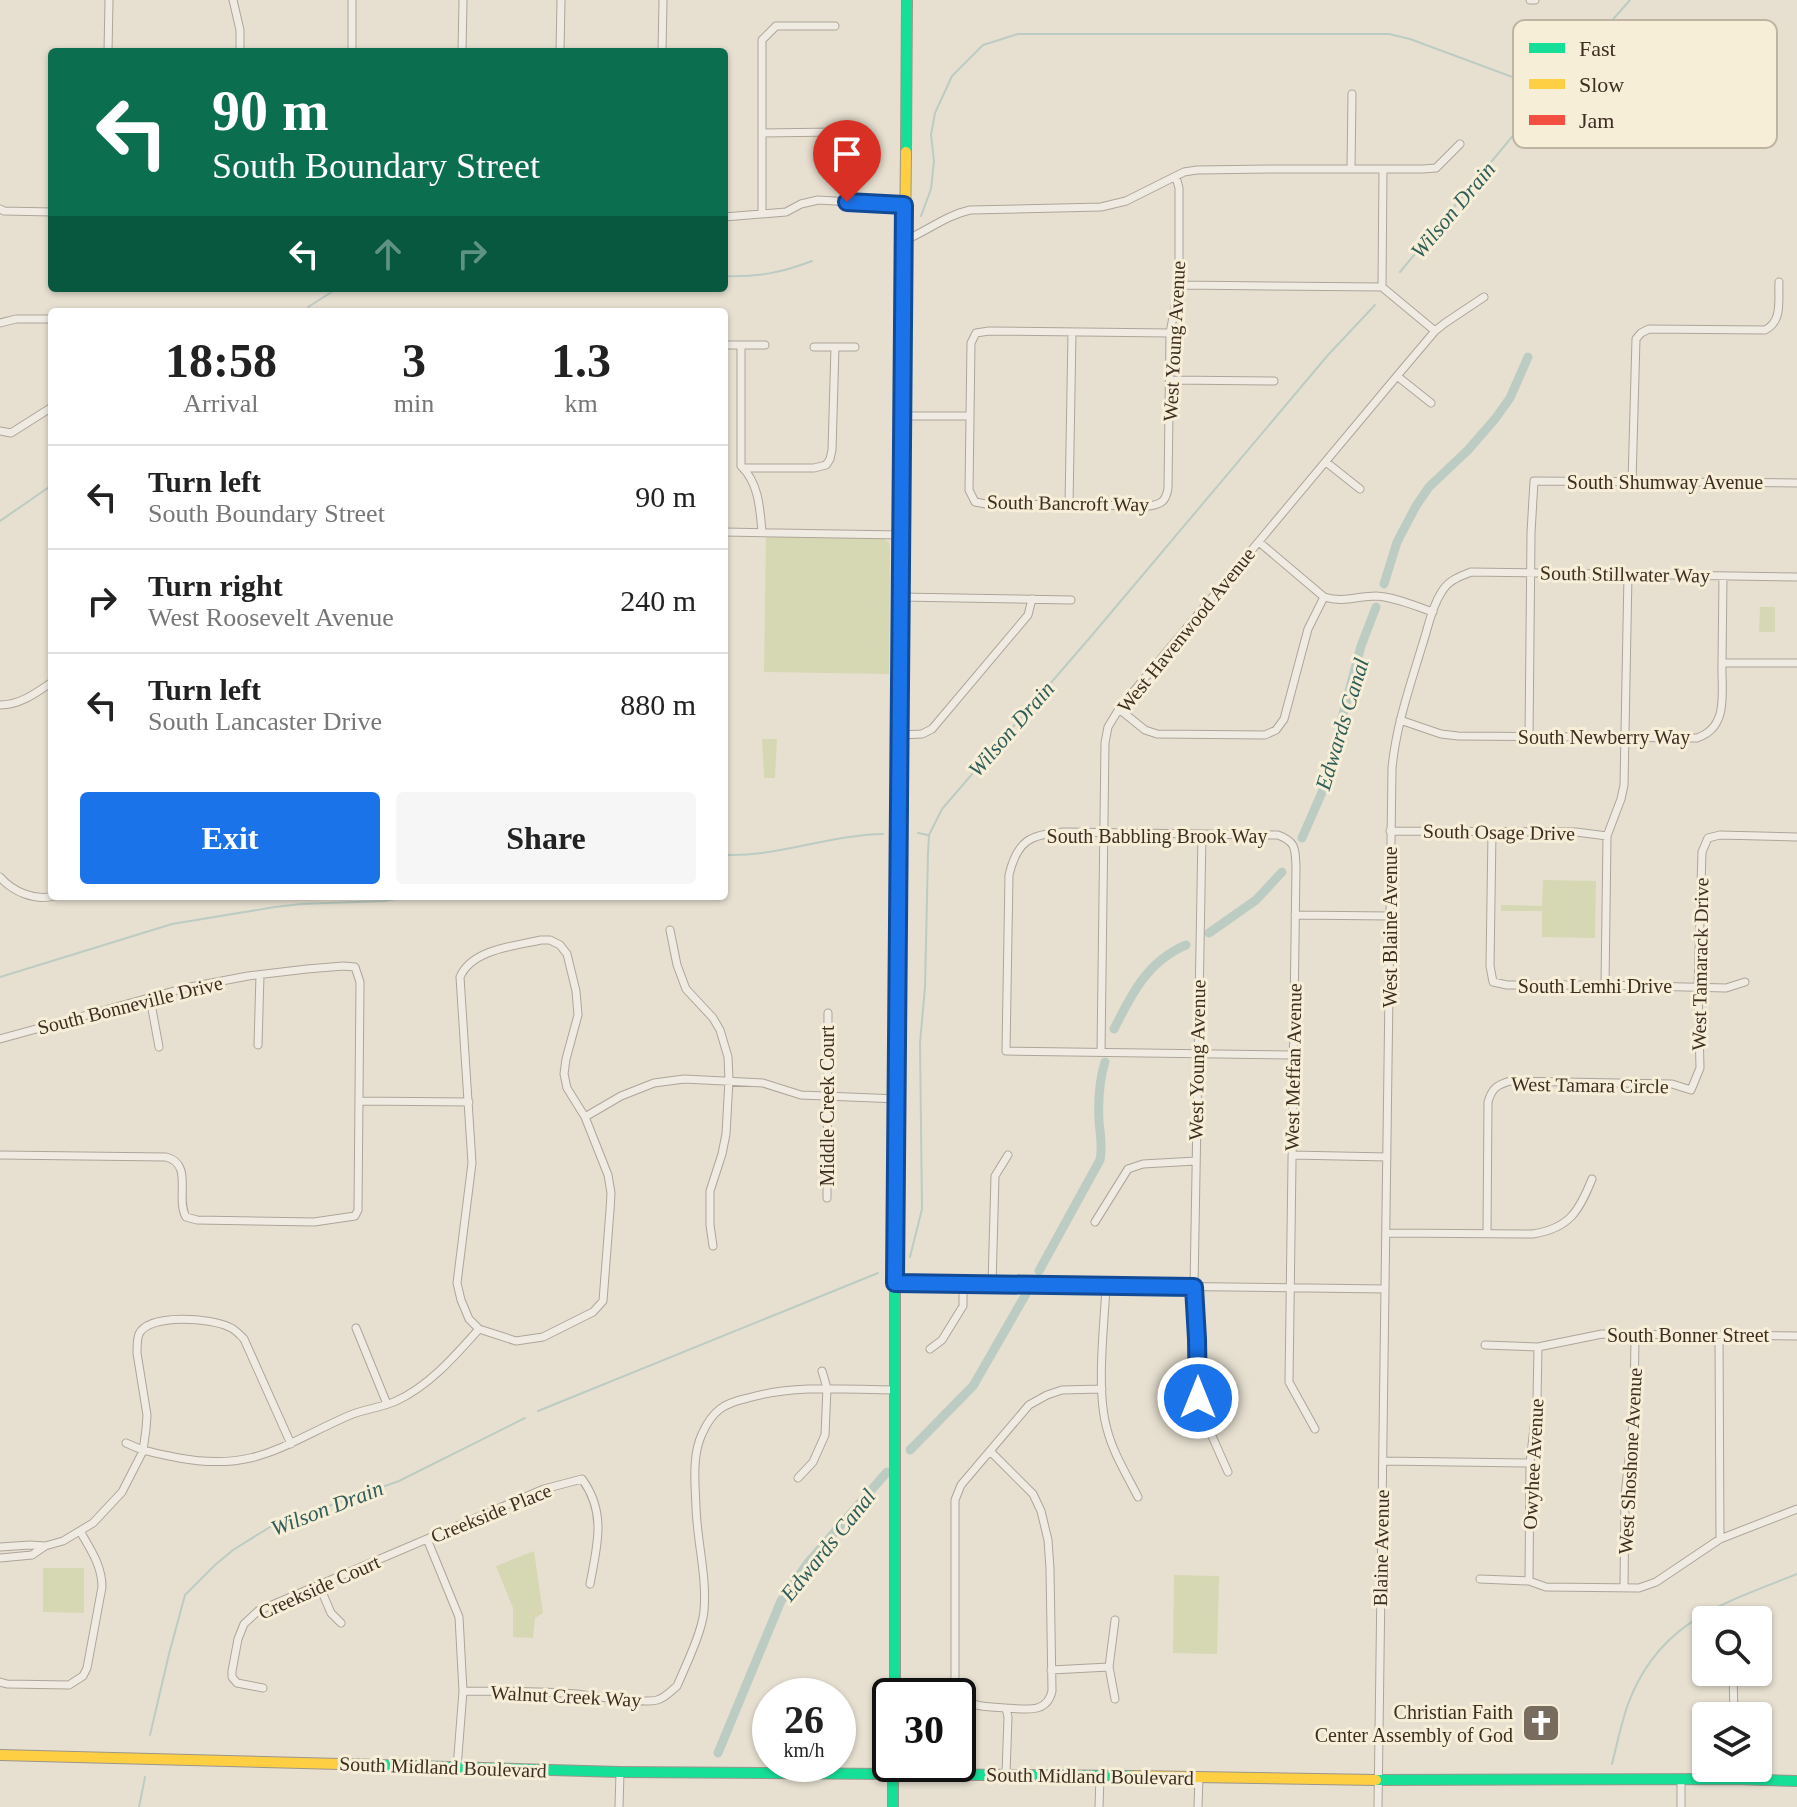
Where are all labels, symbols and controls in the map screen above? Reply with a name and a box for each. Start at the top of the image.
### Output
legend [1513,20,1777,148]
text: Fast [1579,36,1616,61]
text: Slow [1579,72,1624,97]
icon: left [80,80,184,184]
text: 90 m [212,80,329,142]
text: Jam [1579,108,1614,133]
pin [813,120,881,202]
icon: arrive [825,132,869,176]
text: South Boundary Street [212,146,540,186]
water label: Wilson Drain [1406,157,1500,263]
icon: left [282,232,326,276]
icon: ahead [366,232,410,276]
icon: right [450,232,494,276]
street label: West Young Avenue [1159,260,1190,422]
text: 18:58 [165,334,277,387]
text: 3 [402,334,426,387]
text: 1.3 [551,334,611,387]
text: Arrival [183,389,258,418]
text: min [394,389,434,418]
text: km [564,389,598,418]
text: Turn left [148,465,261,498]
street label: South Shumway Avenue [1567,471,1763,494]
icon: left [80,475,124,519]
text: 90 m [635,480,696,513]
street label: South Bancroft Way [987,491,1149,516]
text: South Boundary Street [148,499,385,528]
street label: West Havenwood Avenue [1113,543,1259,717]
street label: South Stillwater Way [1540,562,1710,587]
text: Turn right [148,569,283,602]
icon: right [80,579,124,623]
text: 240 m [620,584,696,617]
text: West Roosevelt Avenue [148,603,394,632]
water label: Edwards Canal [1310,655,1374,794]
text: Turn left [148,673,261,706]
water label: Wilson Drain [963,676,1059,782]
icon: left [80,683,124,727]
text: 880 m [620,688,696,721]
text: South Lancaster Drive [148,707,382,736]
street label: South Newberry Way [1518,726,1690,749]
button: Exit [80,792,380,884]
button: Share [396,792,696,884]
street label: South Osage Drive [1423,820,1575,845]
street label: South Babbling Brook Way [1047,825,1267,848]
street label: West Blaine Avenue [1379,846,1401,1008]
street label: West Tamarack Drive [1687,877,1713,1051]
street label: South Bonneville Drive [35,971,225,1039]
street label: South Lemhi Drive [1518,975,1672,997]
street label: West Young Avenue [1185,979,1210,1141]
street label: West Meffan Avenue [1281,983,1305,1151]
street label: Middle Creek Court [816,1025,838,1187]
street label: West Tamara Circle [1511,1073,1669,1097]
street label: South Bonner Street [1607,1324,1770,1346]
position arrow [1156,1356,1240,1440]
street label: West Shoshone Avenue [1614,1367,1646,1555]
street label: Owyhee Avenue [1519,1398,1548,1530]
water label: Wilson Drain [267,1475,387,1541]
street label: Creekside Place [427,1479,555,1547]
water label: Edwards Canal [775,1484,881,1607]
street label: Blaine Avenue [1369,1489,1393,1607]
street label: Creekside Court [255,1550,383,1624]
map controls [1692,1606,1772,1782]
button: search [1692,1606,1772,1686]
speed limit sign: 30 [872,1678,976,1782]
street label: Walnut Creek Way [490,1681,642,1712]
text: 26 [784,1697,824,1742]
place label: Christian Faith Center Assembly of God [1315,1701,1513,1747]
church icon: Christian Faith Center Assembly of God [1520,1702,1562,1744]
button: layers [1692,1702,1772,1782]
text: km/h [783,1739,825,1761]
street label: South Midland Boulevard [339,1752,547,1782]
street label: South Midland Boulevard [986,1763,1194,1789]

